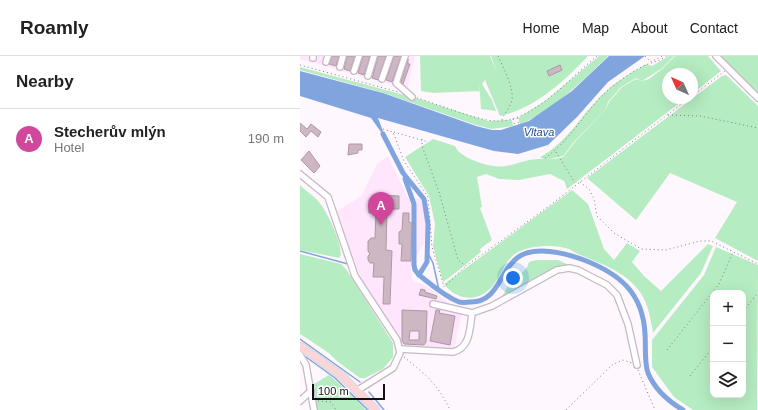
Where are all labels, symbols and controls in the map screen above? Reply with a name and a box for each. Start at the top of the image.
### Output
text: Roamly [20,17,89,38]
text: Home [523,20,560,36]
text: Map [582,20,609,36]
text: About [631,20,668,36]
text: Contact [690,20,738,36]
north arrow [662,68,698,104]
text: Nearby [16,72,74,91]
text: Stecherův mlýn [54,123,166,140]
water label: Vltava [524,126,554,138]
text: A [24,131,34,146]
text: 190 m [248,131,284,146]
text: Hotel [54,140,84,155]
pin: A [368,192,394,225]
your location [503,268,523,288]
map controls [710,290,746,398]
button: + [710,290,746,326]
button: − [710,326,746,362]
button: layers [710,362,746,398]
scale bar [312,382,385,401]
text: 100 m [318,385,349,397]

